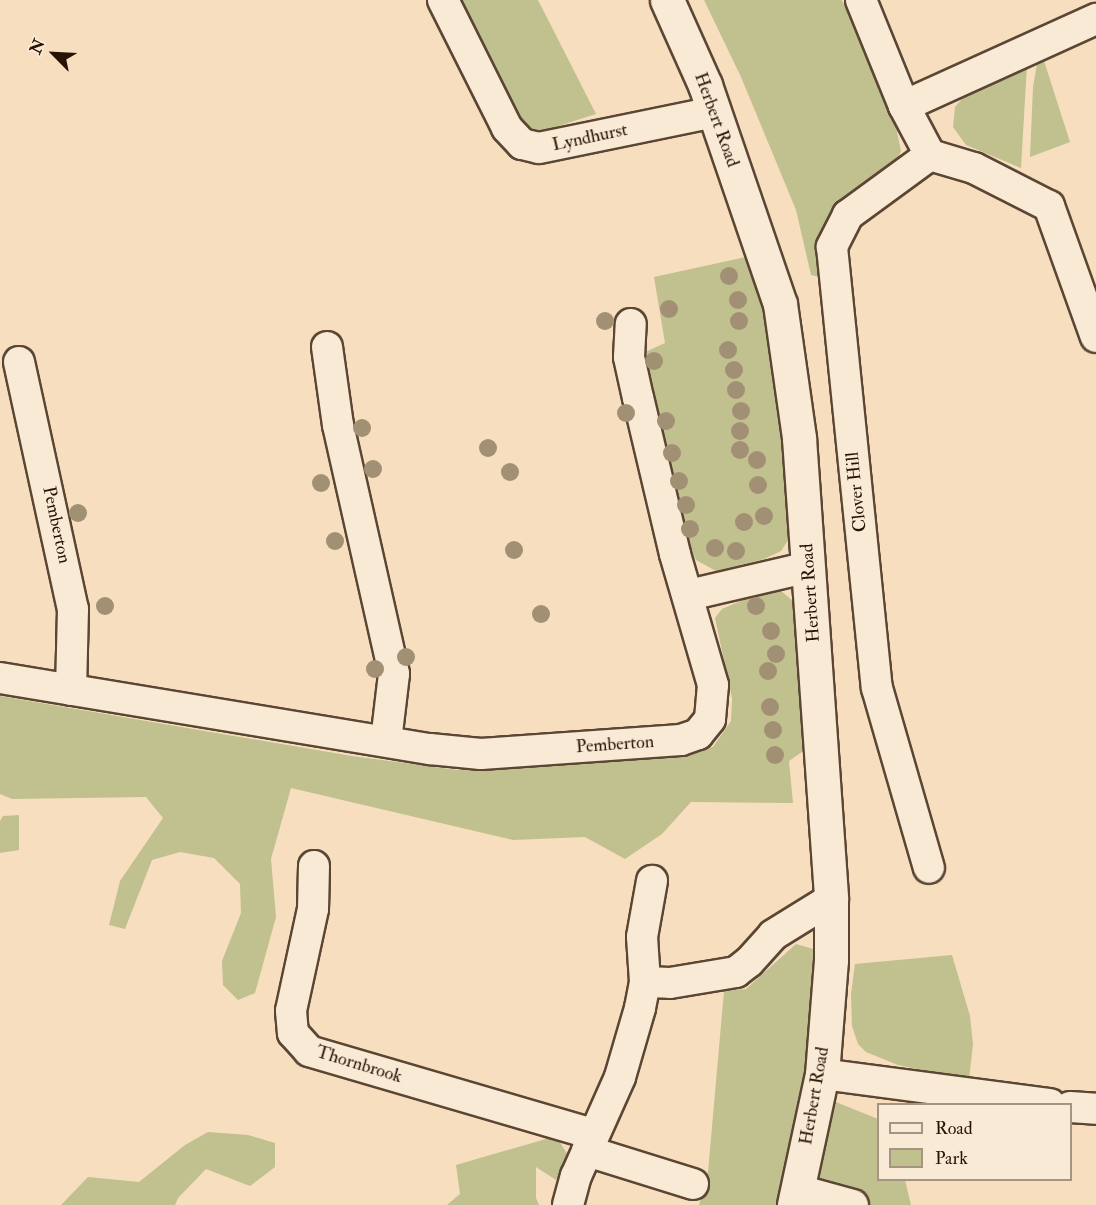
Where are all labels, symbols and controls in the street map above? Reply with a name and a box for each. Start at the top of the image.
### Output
north arrow [24,24,84,84]
text: N [26,36,50,57]
street label: Herbert Road [689,70,743,170]
street label: Lyndhurst [550,120,630,156]
street label: Clover Hill [842,451,872,533]
street label: Pemberton [37,484,75,566]
street label: Herbert Road [797,543,825,643]
street label: Pemberton [575,731,655,759]
street label: Thornbrook [313,1042,405,1088]
street label: Herbert Road [796,1045,834,1147]
legend [877,1103,1072,1181]
text: Road [935,1117,973,1140]
text: Park [935,1147,968,1170]

